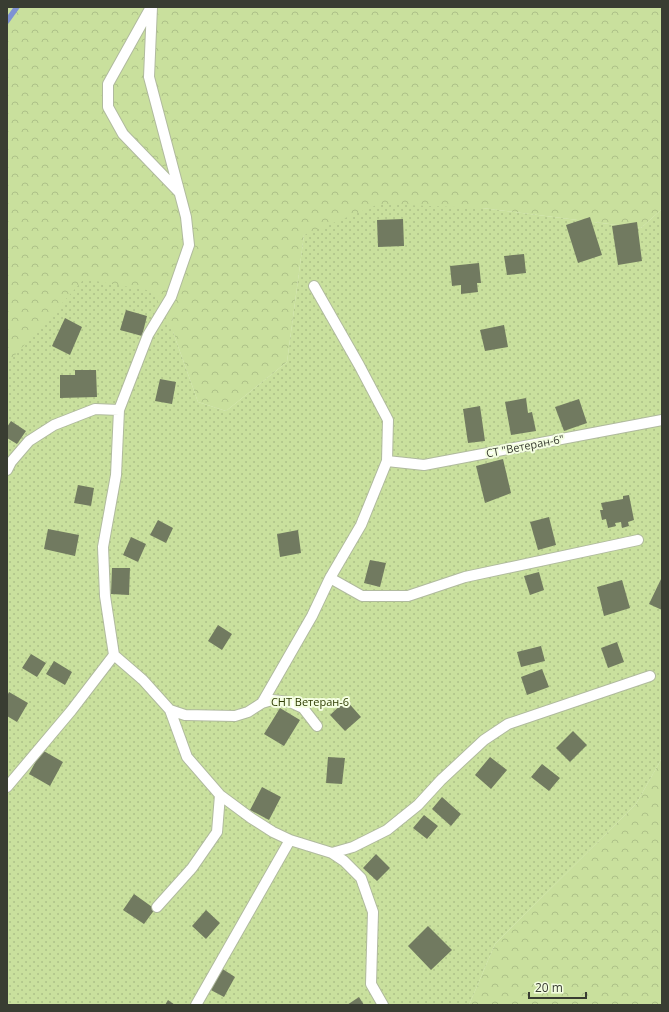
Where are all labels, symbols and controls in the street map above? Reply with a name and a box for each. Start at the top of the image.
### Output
street label: СТ "Ветеран-6" [485,431,565,460]
park label: СНТ Ветеран-6 [271,694,349,709]
scale bar [529,974,586,1000]
text: 20 m [535,979,563,996]

